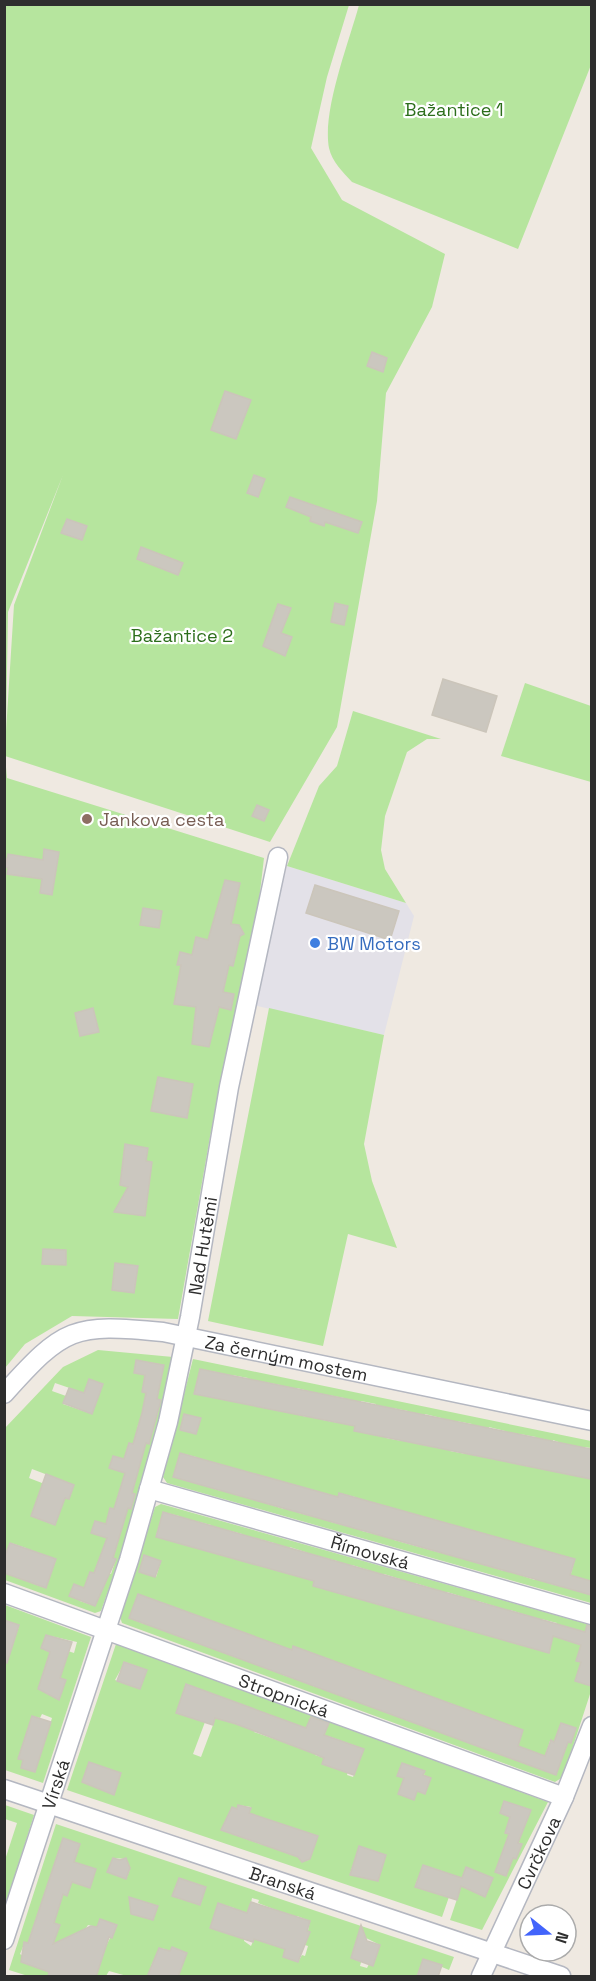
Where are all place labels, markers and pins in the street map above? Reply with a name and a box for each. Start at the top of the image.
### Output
place label: Jankova cesta [99,808,224,831]
marker: Jankova cesta [80,812,94,826]
place label: BW Motors [327,932,421,955]
marker: BW Motors [308,936,322,950]

